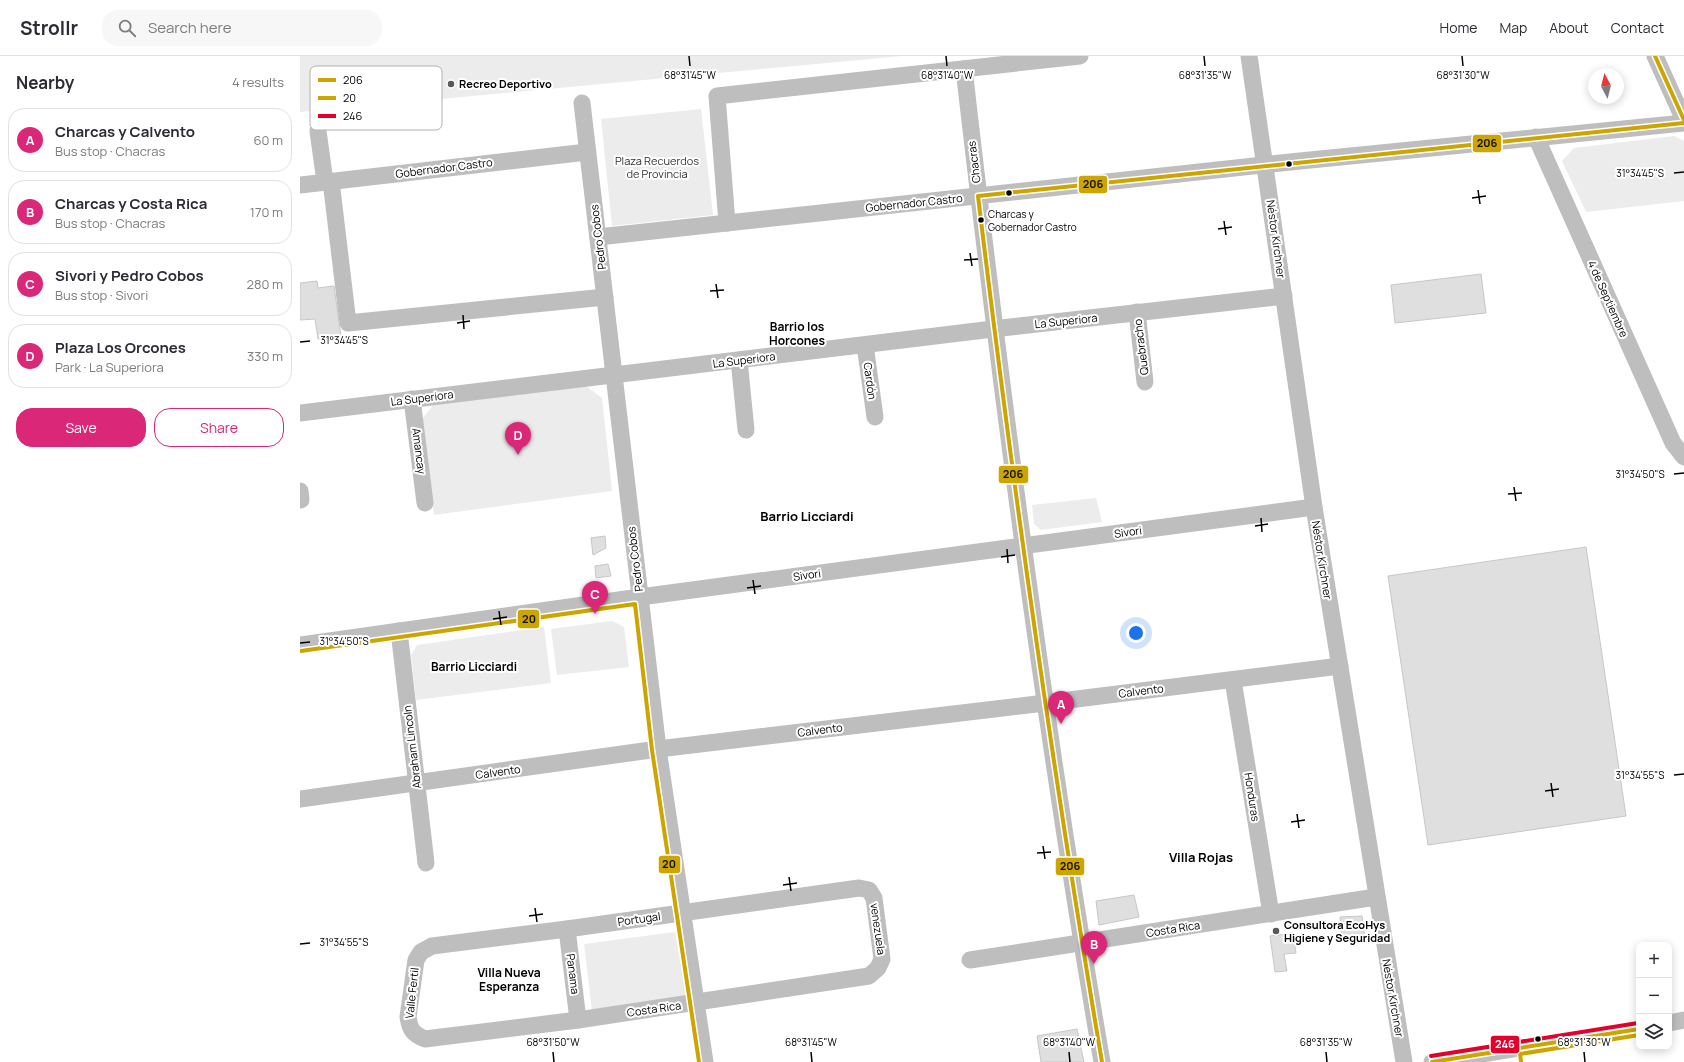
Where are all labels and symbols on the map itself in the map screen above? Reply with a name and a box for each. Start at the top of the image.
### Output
legend [310,66,442,130]
text: 68°31'45"W [664,68,717,82]
text: 68°31'40"W [921,68,974,82]
text: 68°31'35"W [1179,68,1232,82]
text: 68°31'30"W [1437,68,1490,82]
north arrow [1588,68,1624,104]
text: 206 [343,72,363,87]
place label: Recreo Deportivo [459,76,552,91]
marker: Recreo Deportivo [446,79,456,89]
text: 20 [343,90,356,105]
text: 246 [343,108,363,123]
line badge: 206 [1472,134,1502,153]
text: 206 [1477,135,1497,150]
street label: Chacras [963,140,984,184]
park label: Plaza Recuerdos de Provincia [615,153,699,181]
street label: Gobernador Castro [395,154,494,181]
unlabelled marker [1284,159,1294,169]
text: 31°34'45"S [1616,166,1664,180]
line badge: 206 [1078,175,1108,194]
text: 206 [1083,176,1103,191]
unlabelled marker [1004,188,1014,198]
street label: Gobernador Castro [865,190,964,215]
street label: Néstor Kirchner [1264,199,1289,279]
street label: Pedro Cobos [586,204,609,270]
place label: Charcas y Gobernador Castro [988,207,1077,234]
marker: Charcas y Gobernador Castro [976,215,986,225]
street label: 4 de Septiembre [1585,258,1632,340]
street label: La Superiora [1034,310,1098,331]
district label: Barrio los Horcones [769,318,826,349]
street label: Quebracho [1130,318,1151,376]
text: 31°34'45"S [320,333,368,347]
street label: La Superiora [712,348,776,371]
street label: Cardón [860,361,881,400]
street label: La Superiora [390,386,454,409]
pin: D [505,422,531,455]
street label: Amancay [409,427,430,475]
line badge: 206 [998,465,1029,484]
text: 206 [1003,466,1023,481]
text: 31°34'50"S [1615,467,1665,481]
district label: Barrio Licciardi [760,507,854,525]
street label: Néstor Kirchner [1309,520,1336,600]
street label: Sivori [1113,522,1143,541]
street label: Pedro Cobos [623,526,646,592]
street label: Sivori [792,565,822,584]
pin: C [582,581,608,614]
line badge: 20 [517,609,540,629]
text: 20 [522,611,536,626]
your location [1126,623,1146,643]
text: 31°34'50"S [319,634,369,648]
district label: Barrio Licciardi [431,658,517,675]
street label: Calvento [1117,680,1165,701]
pin: A [1048,691,1074,724]
street label: Abraham Lincoln [399,705,424,790]
street label: Calvento [796,719,844,740]
street label: Calvento [474,761,522,782]
text: 31°34'55"S [1616,768,1664,782]
street label: Honduras [1241,771,1264,823]
district label: Villa Rojas [1169,848,1233,866]
line badge: 20 [658,855,681,874]
text: 20 [662,856,676,871]
line badge: 206 [1055,857,1085,876]
text: 206 [1060,858,1080,873]
street label: venezuela [867,902,890,956]
street label: Portugal [616,908,661,929]
street label: Costa Rica [1145,917,1201,940]
place label: Consultora EcoHys Higiene y Seguridad [1284,917,1390,945]
marker: Consultora EcoHys Higiene y Seguridad [1271,926,1281,936]
pin: B [1081,931,1107,964]
text: 31°34'55"S [320,935,368,949]
street label: Panama [564,953,583,995]
street label: Néstor Kirchner [1379,958,1408,1038]
district label: Villa Nueva Esperanza [477,964,541,995]
street label: Valle Fertil [401,967,422,1019]
street label: Costa Rica [626,997,682,1020]
unlabelled marker [1533,1034,1543,1044]
text: 68°31'50"W [526,1035,580,1049]
text: 68°31'45"W [785,1035,838,1049]
text: 68°31'40"W [1043,1035,1096,1049]
text: 68°31'35"W [1300,1035,1353,1049]
line badge: 246 [1490,1035,1520,1054]
text: 68°31'30"W [1558,1035,1611,1049]
text: 246 [1495,1036,1515,1051]

